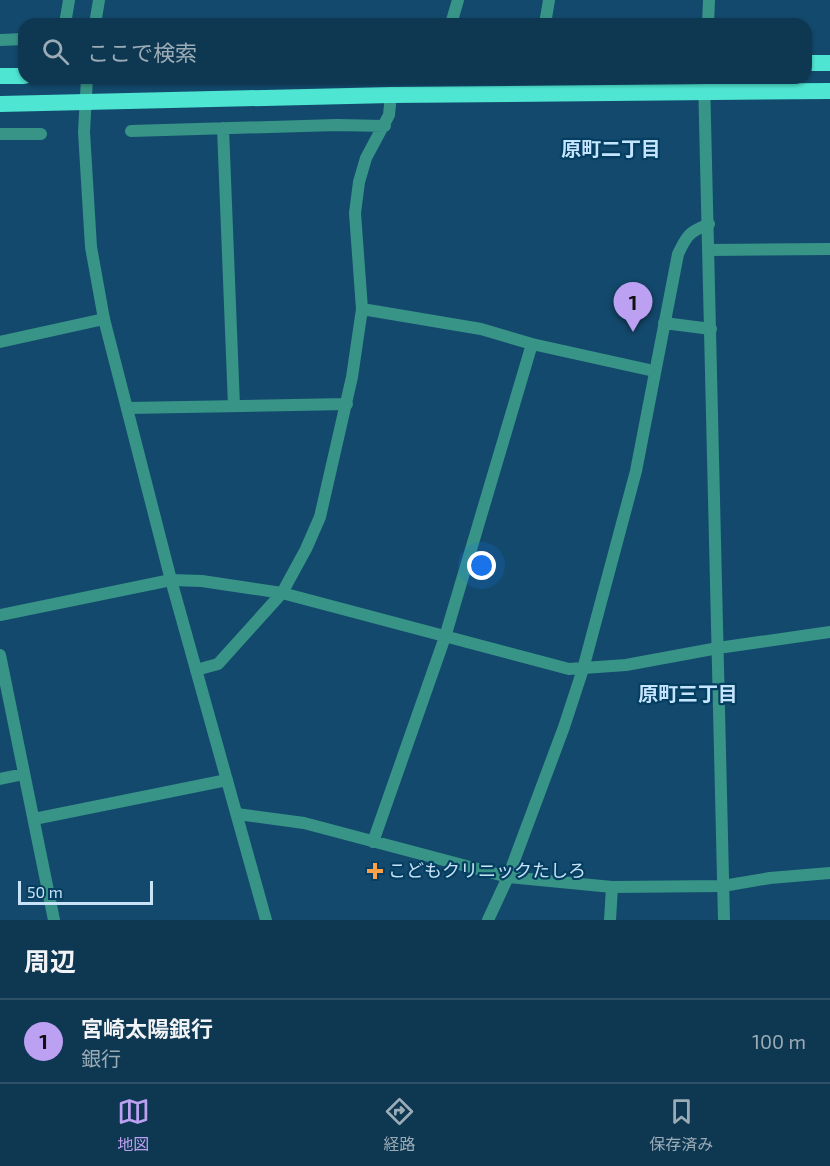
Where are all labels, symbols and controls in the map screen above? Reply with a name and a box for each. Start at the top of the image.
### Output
search box [18,18,812,84]
icon: search [39,35,72,68]
text: ここで検索 [87,39,197,65]
district label: 原町二丁目 [561,136,661,160]
pin: 1 [614,282,652,332]
your location [467,551,496,580]
district label: 原町三丁目 [638,681,738,705]
place label: こどもクリニックたしろ [388,859,586,881]
marker: こどもクリニックたしろ [366,862,384,880]
scale bar [18,878,153,906]
text: 50 m [27,882,63,901]
text: 周辺 [24,945,76,976]
text: 宮崎太陽銀行 [81,1015,213,1041]
text: 1 [39,1029,48,1053]
text: 100 m [752,1029,806,1053]
text: 銀行 [81,1046,121,1070]
tab: 地図 [117,1095,150,1155]
tab: 経路 [383,1095,416,1155]
tab: 保存済み [649,1095,713,1155]

